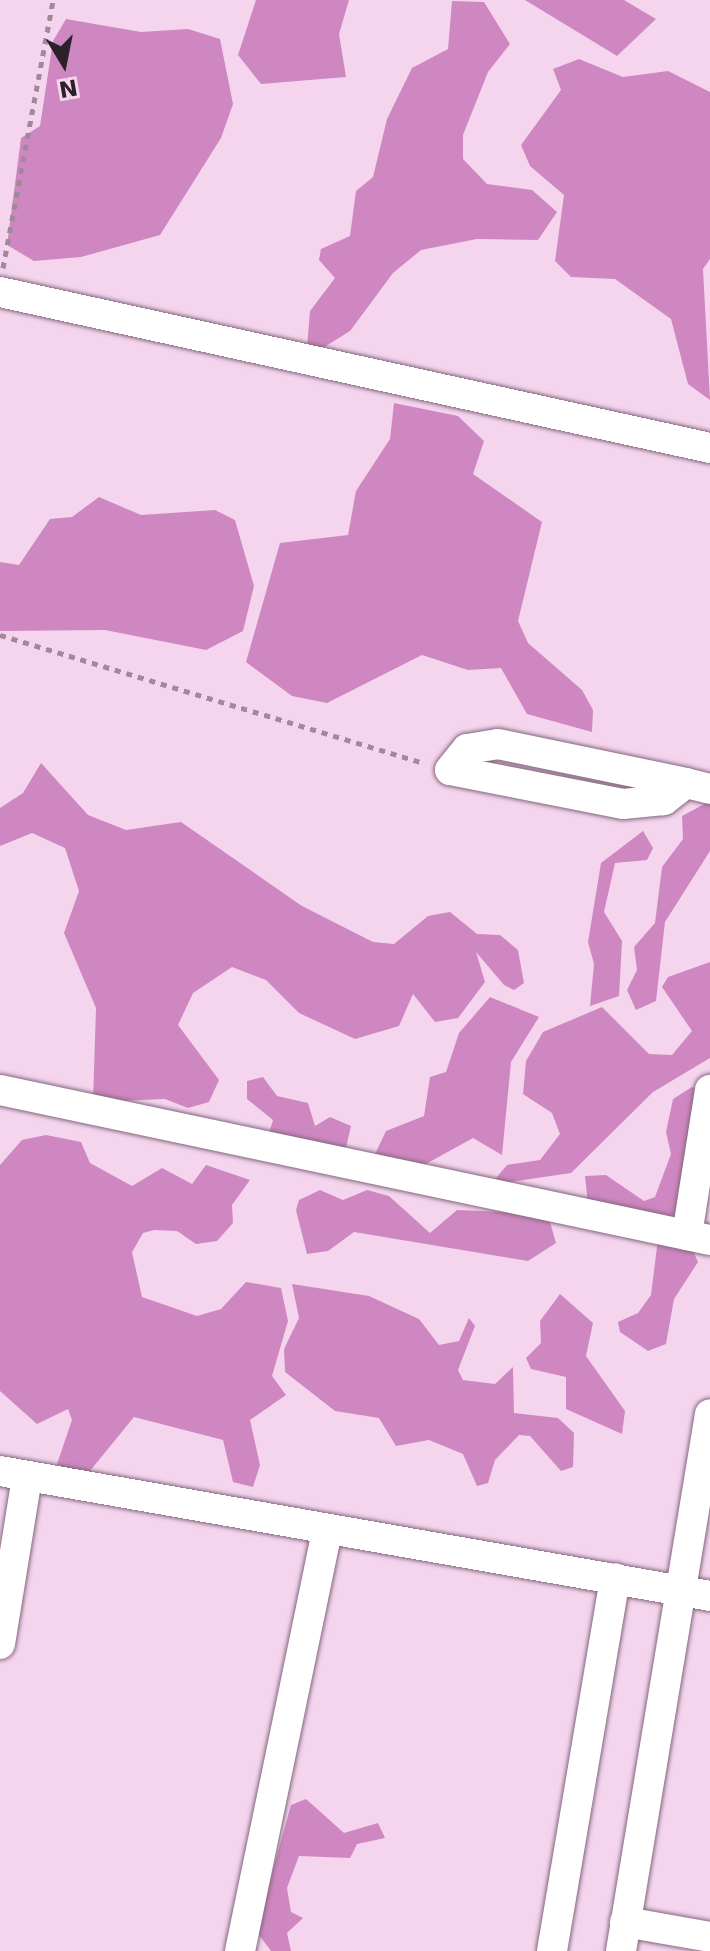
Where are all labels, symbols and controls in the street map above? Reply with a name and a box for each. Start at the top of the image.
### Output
north arrow [24,24,104,104]
text: N [57,74,80,102]

